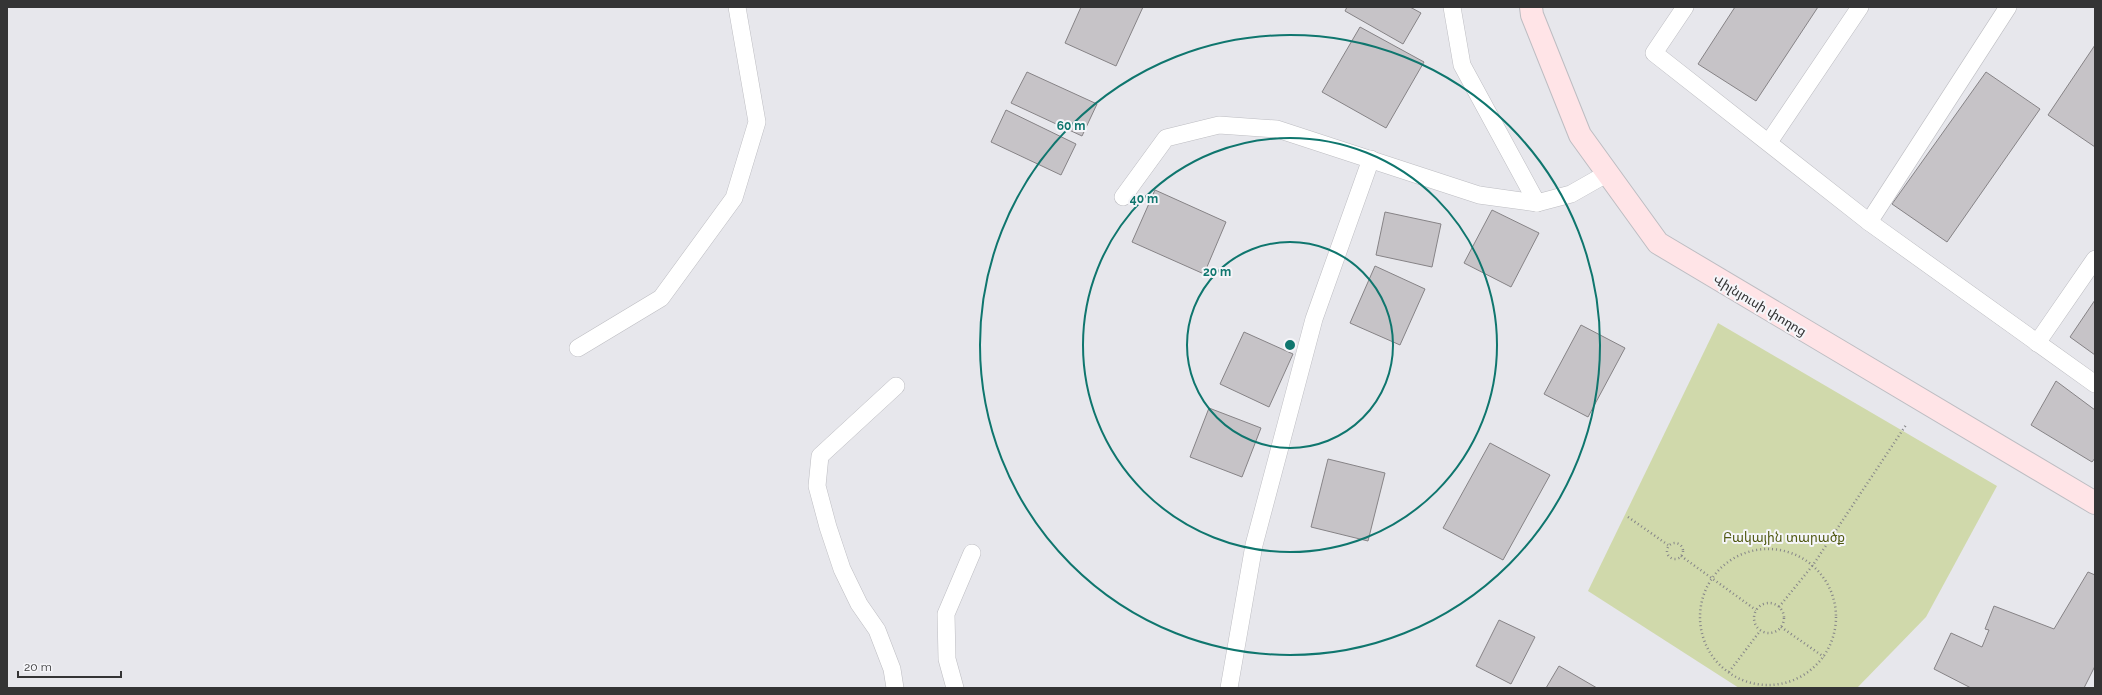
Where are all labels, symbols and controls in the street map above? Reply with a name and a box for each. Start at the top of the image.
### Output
text: 60 m [1057,119,1085,133]
text: 40 m [1130,192,1158,206]
text: 20 m [1203,265,1231,279]
street label: Վիլնյուսի փողոց [1710,272,1809,339]
centre of rings [1283,338,1297,352]
park label: Բակային տարածք [1723,530,1845,545]
scale bar [18,653,121,679]
text: 20 m [24,660,52,674]

